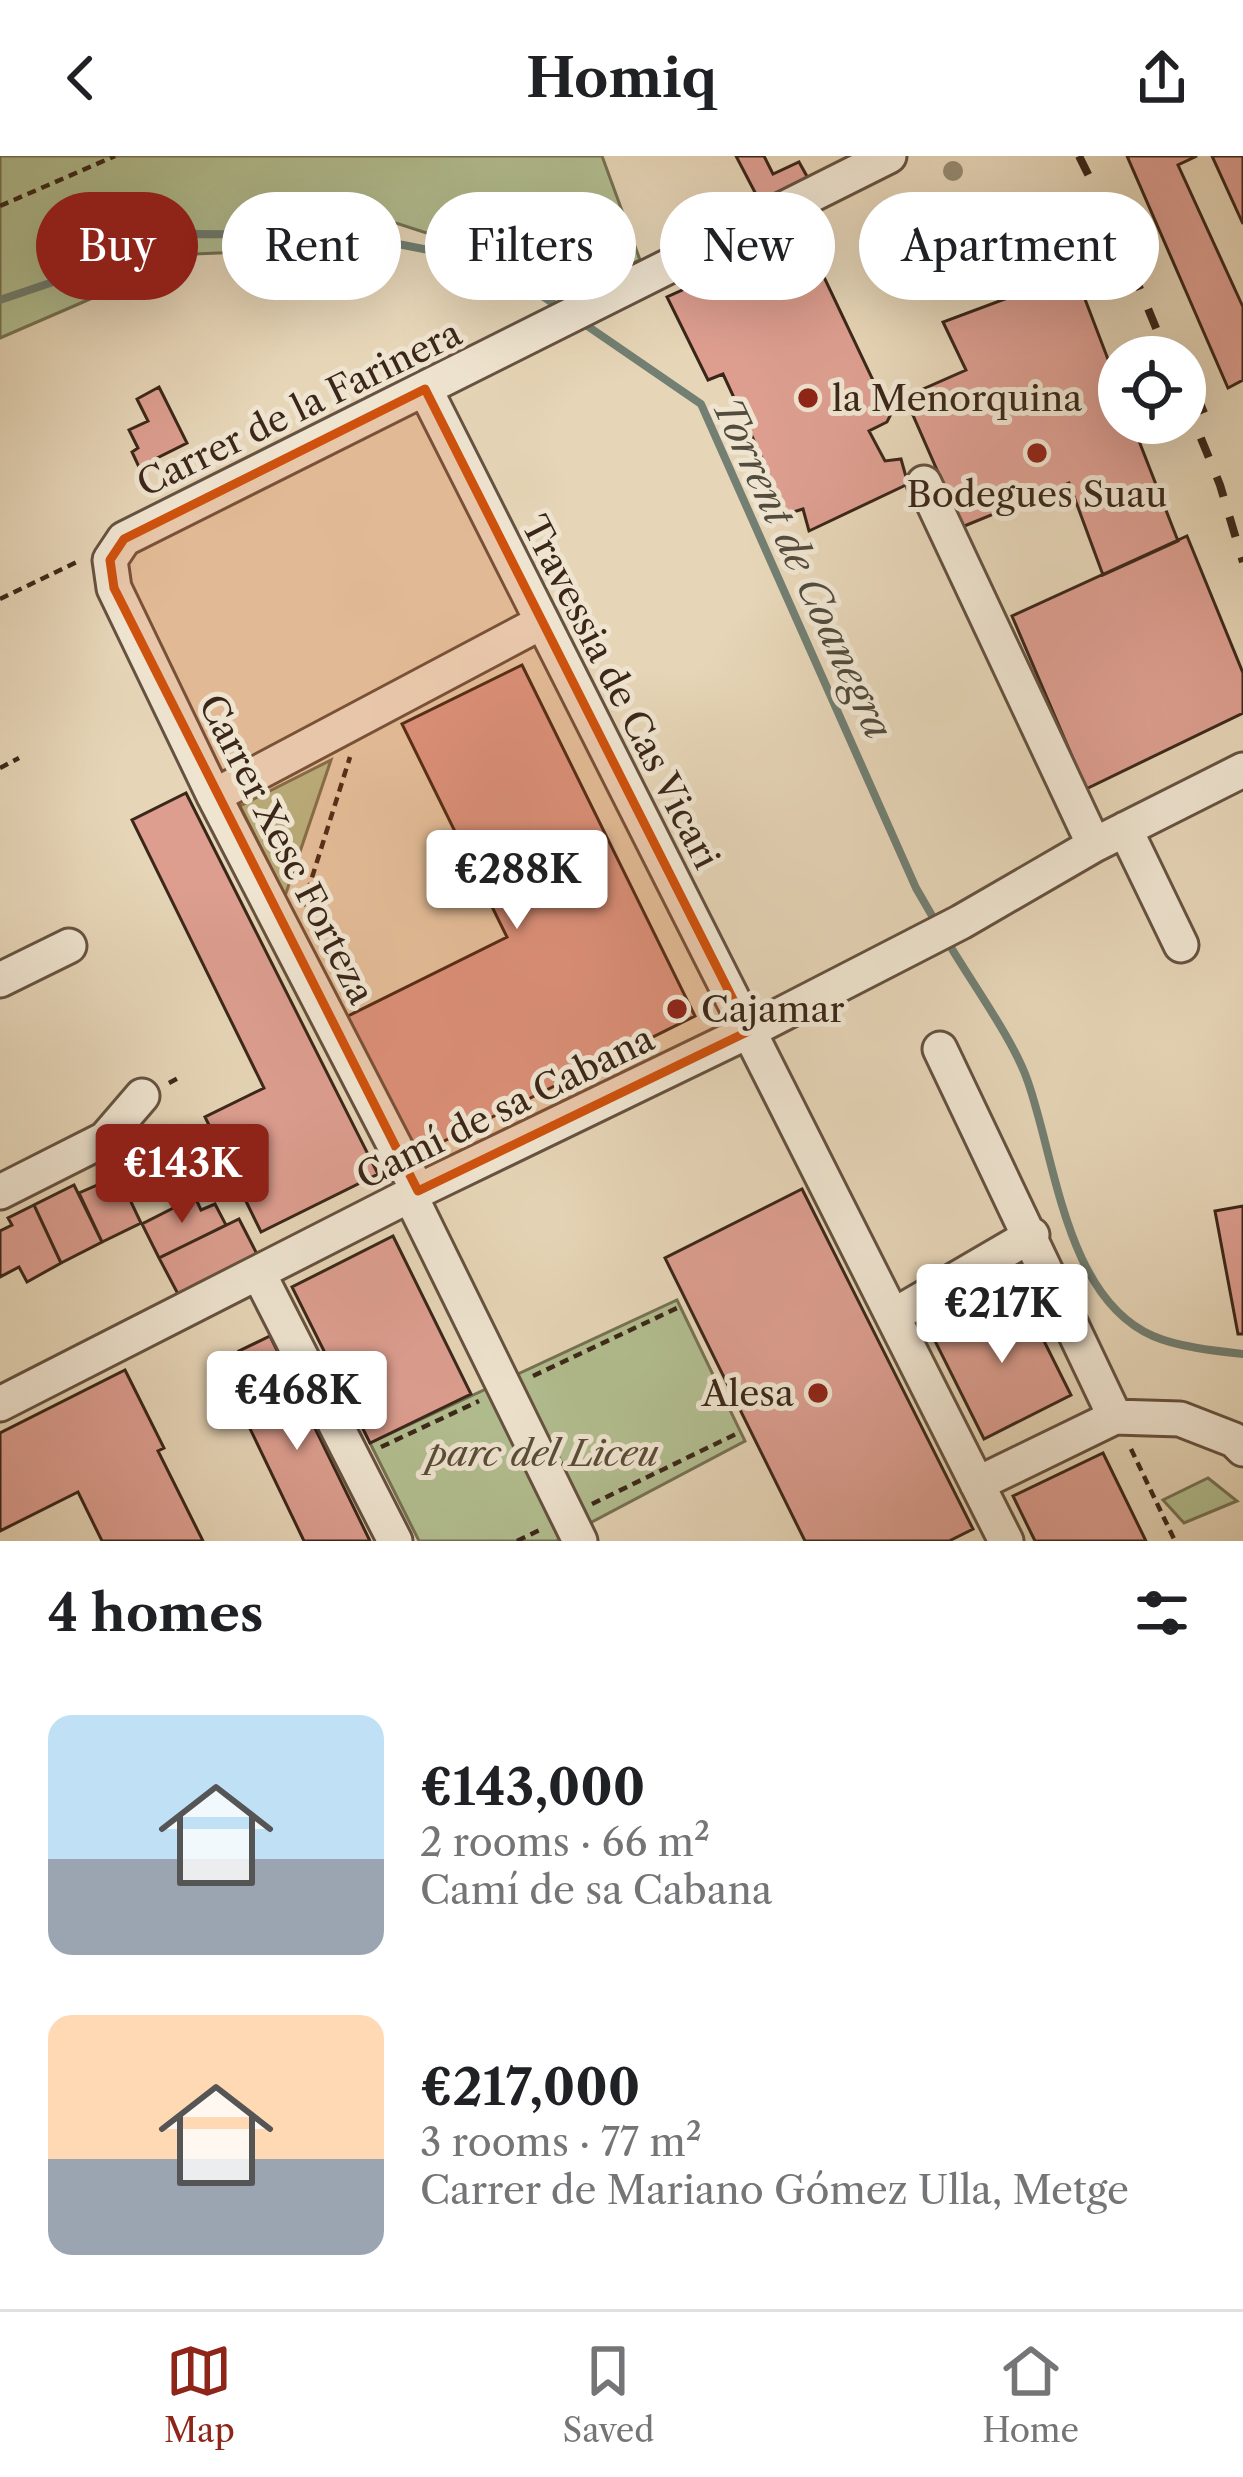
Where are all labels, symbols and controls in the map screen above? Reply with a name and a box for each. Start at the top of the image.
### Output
icon: back [48,45,114,111]
text: Homiq [526,45,717,111]
icon: share [1129,45,1195,111]
chip: Buy [36,192,198,300]
chip: Rent [222,192,401,300]
chip: Filters [425,192,636,300]
chip: New [660,192,835,300]
chip: Apartment [859,192,1159,300]
street label: Carrer de la Farinera [130,310,468,506]
map controls [1098,336,1206,444]
button: locate [1098,336,1206,444]
place label: la Menorquina [832,376,1082,420]
marker: la Menorquina [795,385,821,411]
water label: Torrent de Coanegra [703,390,903,746]
marker: Bodegues Suau [1024,440,1050,466]
place label: Bodegues Suau [907,472,1167,516]
street label: Travessia de Cas Vicari [513,508,729,876]
street label: Carrer Xesc Forteza [190,687,384,1011]
pin: €288K [433,830,601,932]
text: €288K [454,845,580,893]
place label: Cajamar [701,987,845,1031]
marker: Cajamar [664,996,690,1022]
street label: Camí de sa Cabana [349,1016,661,1198]
pin: €143K [98,1124,266,1226]
text: €143K [123,1139,241,1187]
pin: €217K [918,1264,1086,1366]
text: €217K [944,1279,1060,1327]
pin: €468K [213,1351,381,1453]
text: €468K [234,1366,360,1414]
place label: Alesa [701,1371,794,1415]
marker: Alesa [805,1380,831,1406]
park label: parc del Liceu [421,1431,659,1475]
icon: filters [1129,1580,1195,1646]
text: 4 homes [48,1582,263,1644]
text: €143,000 [420,1756,645,1818]
icon: home [144,1763,288,1907]
text: 2 rooms · 66 m² [420,1818,710,1866]
text: Camí de sa Cabana [420,1866,772,1914]
text: €217,000 [420,2056,640,2118]
icon: home [144,2063,288,2207]
text: 3 rooms · 77 m² [420,2118,702,2166]
text: Carrer de Mariano Gómez Ulla, Metge [420,2166,1129,2214]
tab: Map [164,2338,235,2451]
tab: Saved [563,2338,654,2451]
tab: Home [982,2338,1079,2451]

